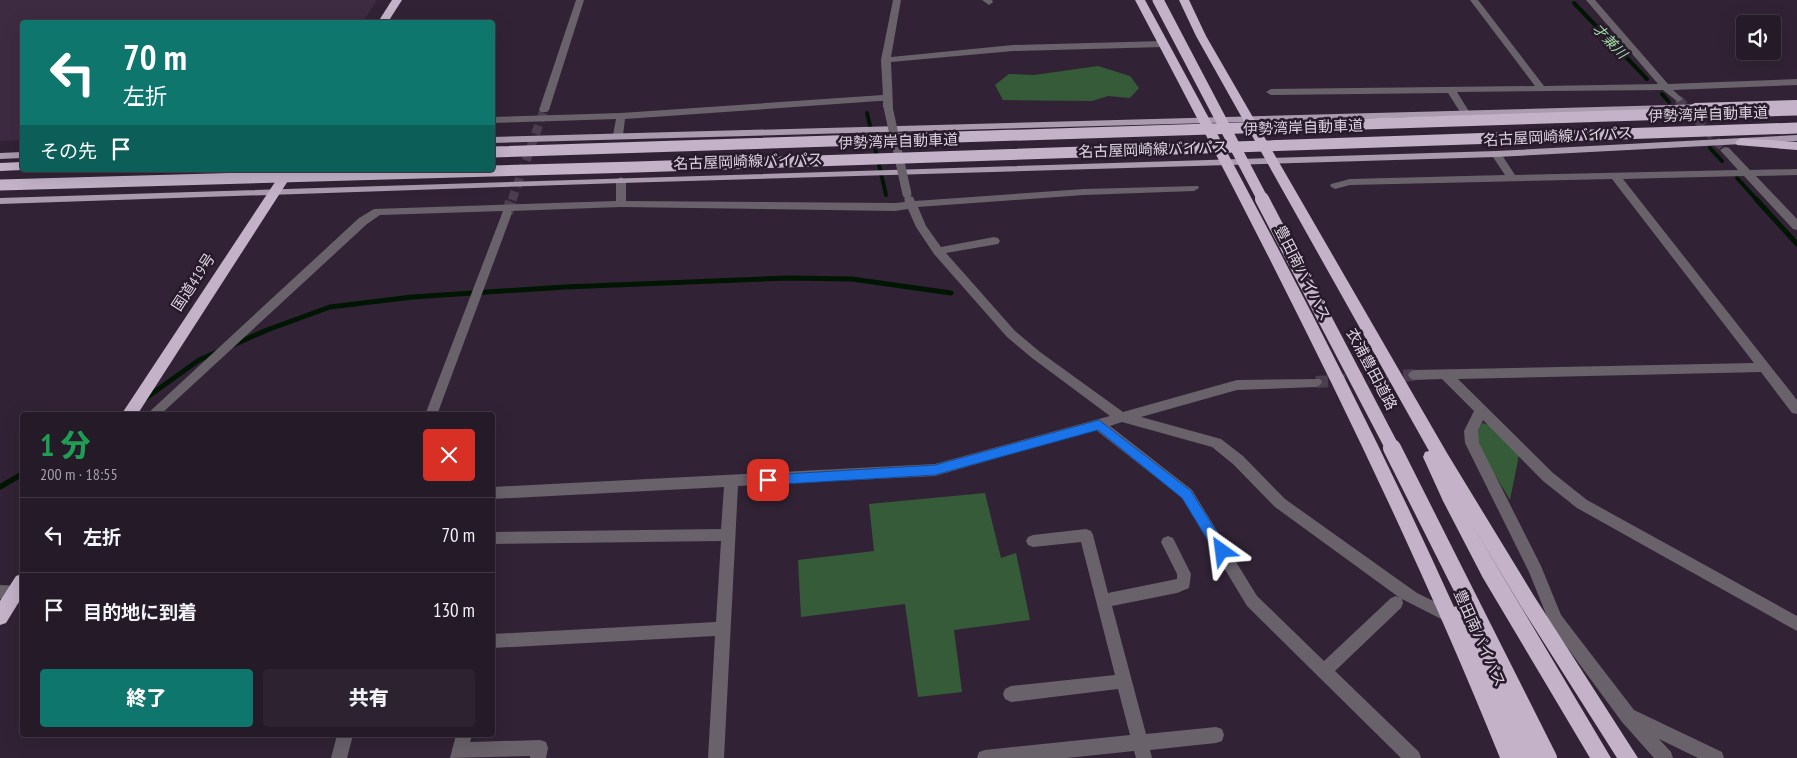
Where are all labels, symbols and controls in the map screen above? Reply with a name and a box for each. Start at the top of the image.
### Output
map controls [1736,15,1781,60]
button: sound [1736,15,1781,60]
water label: 才兼川 [1589,20,1632,64]
text: 70 m [123,34,187,80]
icon: left [40,40,105,105]
text: 左折 [123,82,167,110]
street label: 伊勢湾岸自動車道 [1648,102,1768,126]
street label: 伊勢湾岸自動車道 [1243,115,1363,139]
street label: 名古屋岡崎線バイパス [1483,123,1633,149]
street label: 伊勢湾岸自動車道 [838,129,958,153]
icon: arrive [107,135,135,163]
street label: 名古屋岡崎線バイパス [1078,137,1228,161]
text: その先 [40,139,97,163]
street label: 名古屋岡崎線バイパス [673,149,823,173]
street label: 豊田南バイパス [1271,222,1335,324]
street label: 国道419号 [167,249,219,315]
street label: 衣浦豊田道路 [1342,325,1402,413]
text: 1 分 [40,425,91,464]
button: close [423,429,475,481]
pin [747,459,789,501]
text: 200 m · 18:55 [40,464,118,484]
icon: arrive [754,466,782,494]
icon: left [40,521,68,549]
text: 70 m [442,523,475,547]
position arrow [1195,524,1247,576]
text: 左折 [83,525,121,549]
street label: 豊田南バイパス [1450,586,1510,690]
icon: arrive [40,596,68,624]
text: 130 m [433,598,475,622]
text: 目的地に到着 [83,600,197,624]
button: 終了 [40,669,253,727]
button: 共有 [263,669,475,727]

